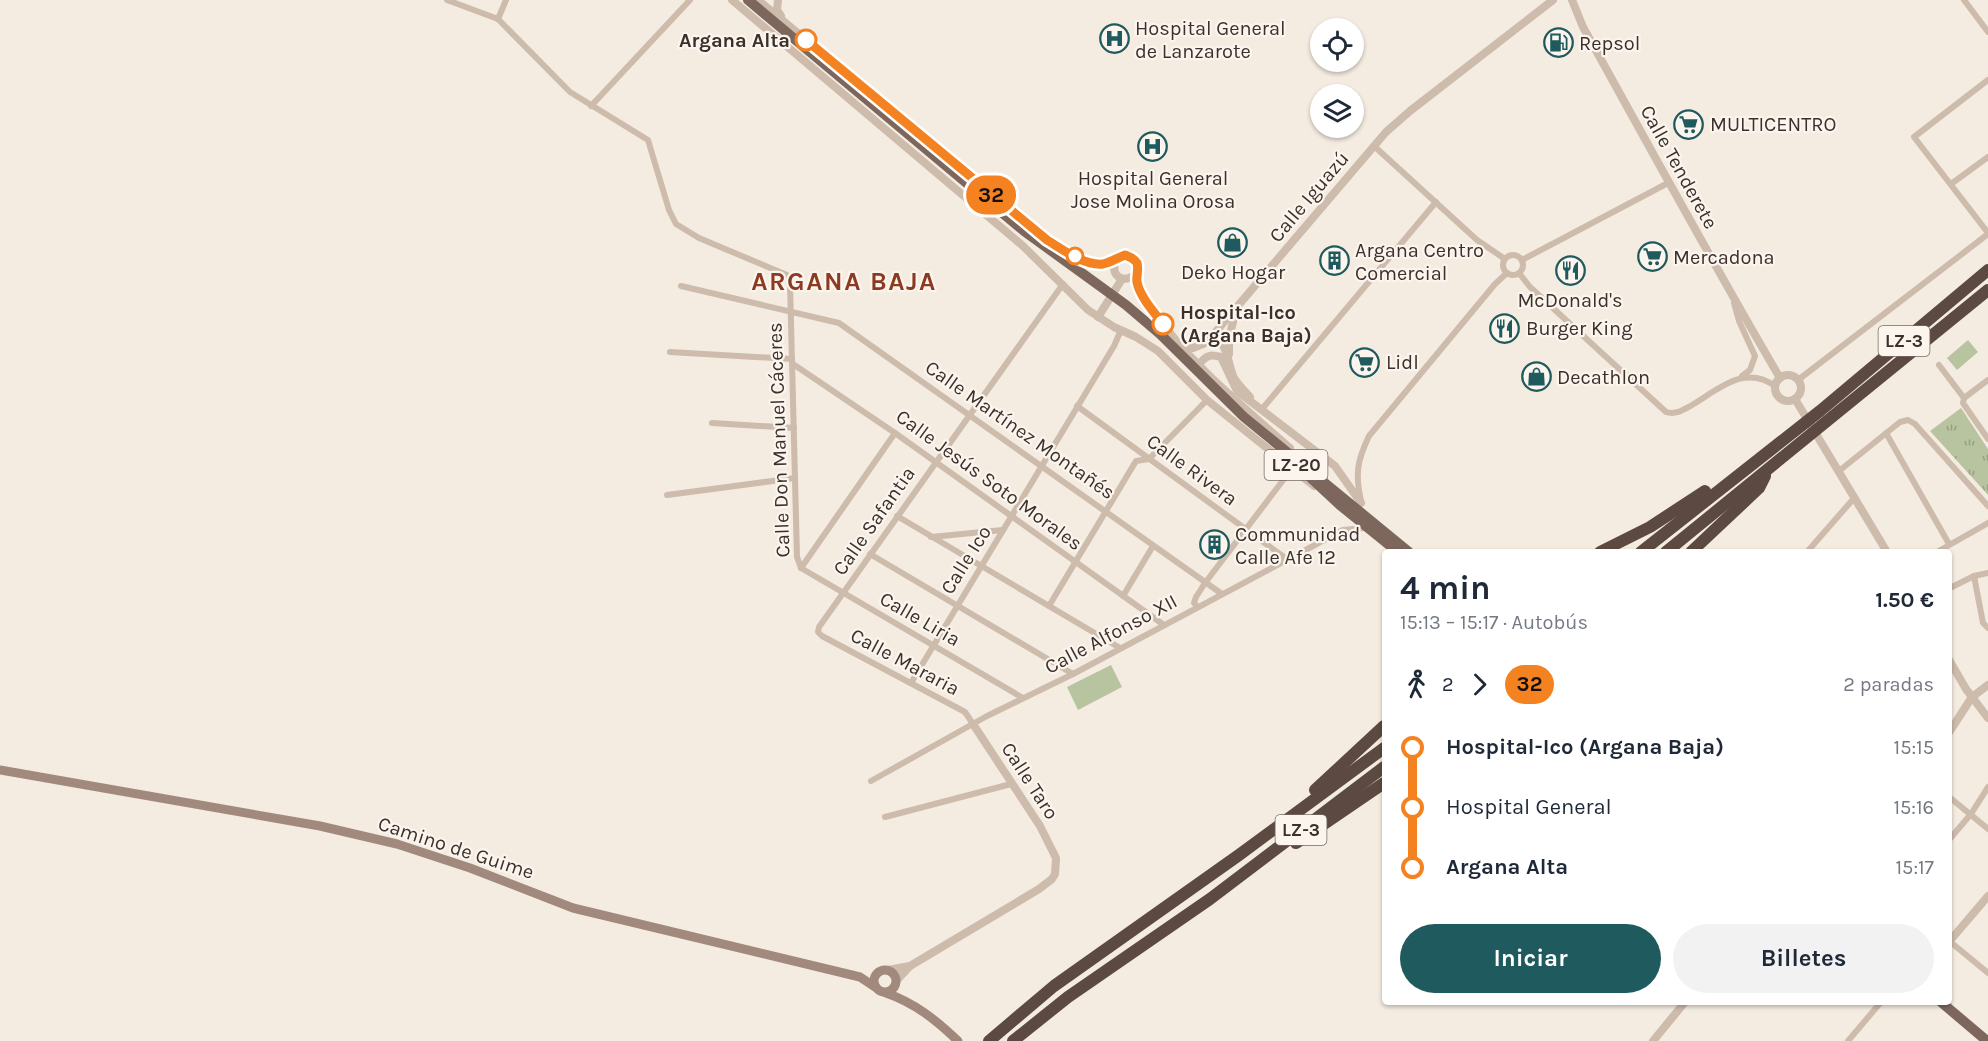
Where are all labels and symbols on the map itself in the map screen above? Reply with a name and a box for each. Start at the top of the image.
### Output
place label: Hospital General de Lanzarote [1135,17,1286,63]
hospital icon: Hospital General de Lanzarote [1098,23,1130,55]
fuel station icon: Repsol [1542,27,1574,59]
place label: Argana Alta [679,29,790,52]
marker: Argana Alta [795,29,817,51]
place label: Repsol [1579,32,1640,55]
street label: Calle Tenderete [1636,101,1722,233]
supermarket icon: MULTICENTRO [1673,108,1705,140]
place label: MULTICENTRO [1710,113,1836,136]
hospital icon: Hospital General Jose Molina Orosa [1137,131,1169,163]
street label: Calle Iguazú [1264,147,1354,247]
place label: Hospital General Jose Molina Orosa [1071,167,1235,213]
line badge: 32 [964,176,1018,214]
shop icon: Deko Hogar [1217,226,1249,258]
place label: Argana Centro Comercial [1355,239,1484,285]
supermarket icon: Mercadona [1636,241,1668,273]
building icon: Argana Centro Comercial [1318,245,1350,277]
place label: Mercadona [1673,246,1775,269]
unlabelled marker [1066,247,1084,265]
restaurant icon: McDonald's [1554,254,1586,286]
place label: Deko Hogar [1181,261,1286,284]
district label: ARGANA BAJA [751,266,937,297]
place label: McDonald's [1517,289,1623,312]
place label: Hospital-Ico (Argana Baja) [1180,301,1312,347]
restaurant icon: Burger King [1489,312,1521,344]
marker: Hospital-Ico (Argana Baja) [1152,313,1174,335]
place label: Burger King [1526,317,1632,340]
street label: Calle Don Manuel Cáceres [763,322,795,558]
road number: LZ-3 [1878,326,1930,356]
supermarket icon: Lidl [1349,346,1381,378]
place label: Lidl [1386,351,1419,374]
street label: Calle Martínez Montañés [921,356,1119,504]
shop icon: Decathlon [1520,361,1552,393]
place label: Decathlon [1557,366,1650,389]
street label: Calle Jesús Soto Morales [891,405,1087,555]
street label: Calle Rivera [1142,429,1242,511]
road number: LZ-20 [1264,450,1328,480]
street label: Calle Safantia [828,462,920,580]
street label: Calle Ico [936,522,996,598]
place label: Communidad Calle Afe 12 [1235,523,1360,569]
building icon: Communidad Calle Afe 12 [1198,529,1230,561]
street label: Calle Liria [876,587,964,651]
street label: Calle Alfonso XII [1041,589,1181,679]
street label: Calle Mararia [847,624,963,700]
street label: Calle Taro [997,738,1063,824]
street label: Camino de Guime [375,812,537,884]
road number: LZ-3 [1276,815,1326,845]

